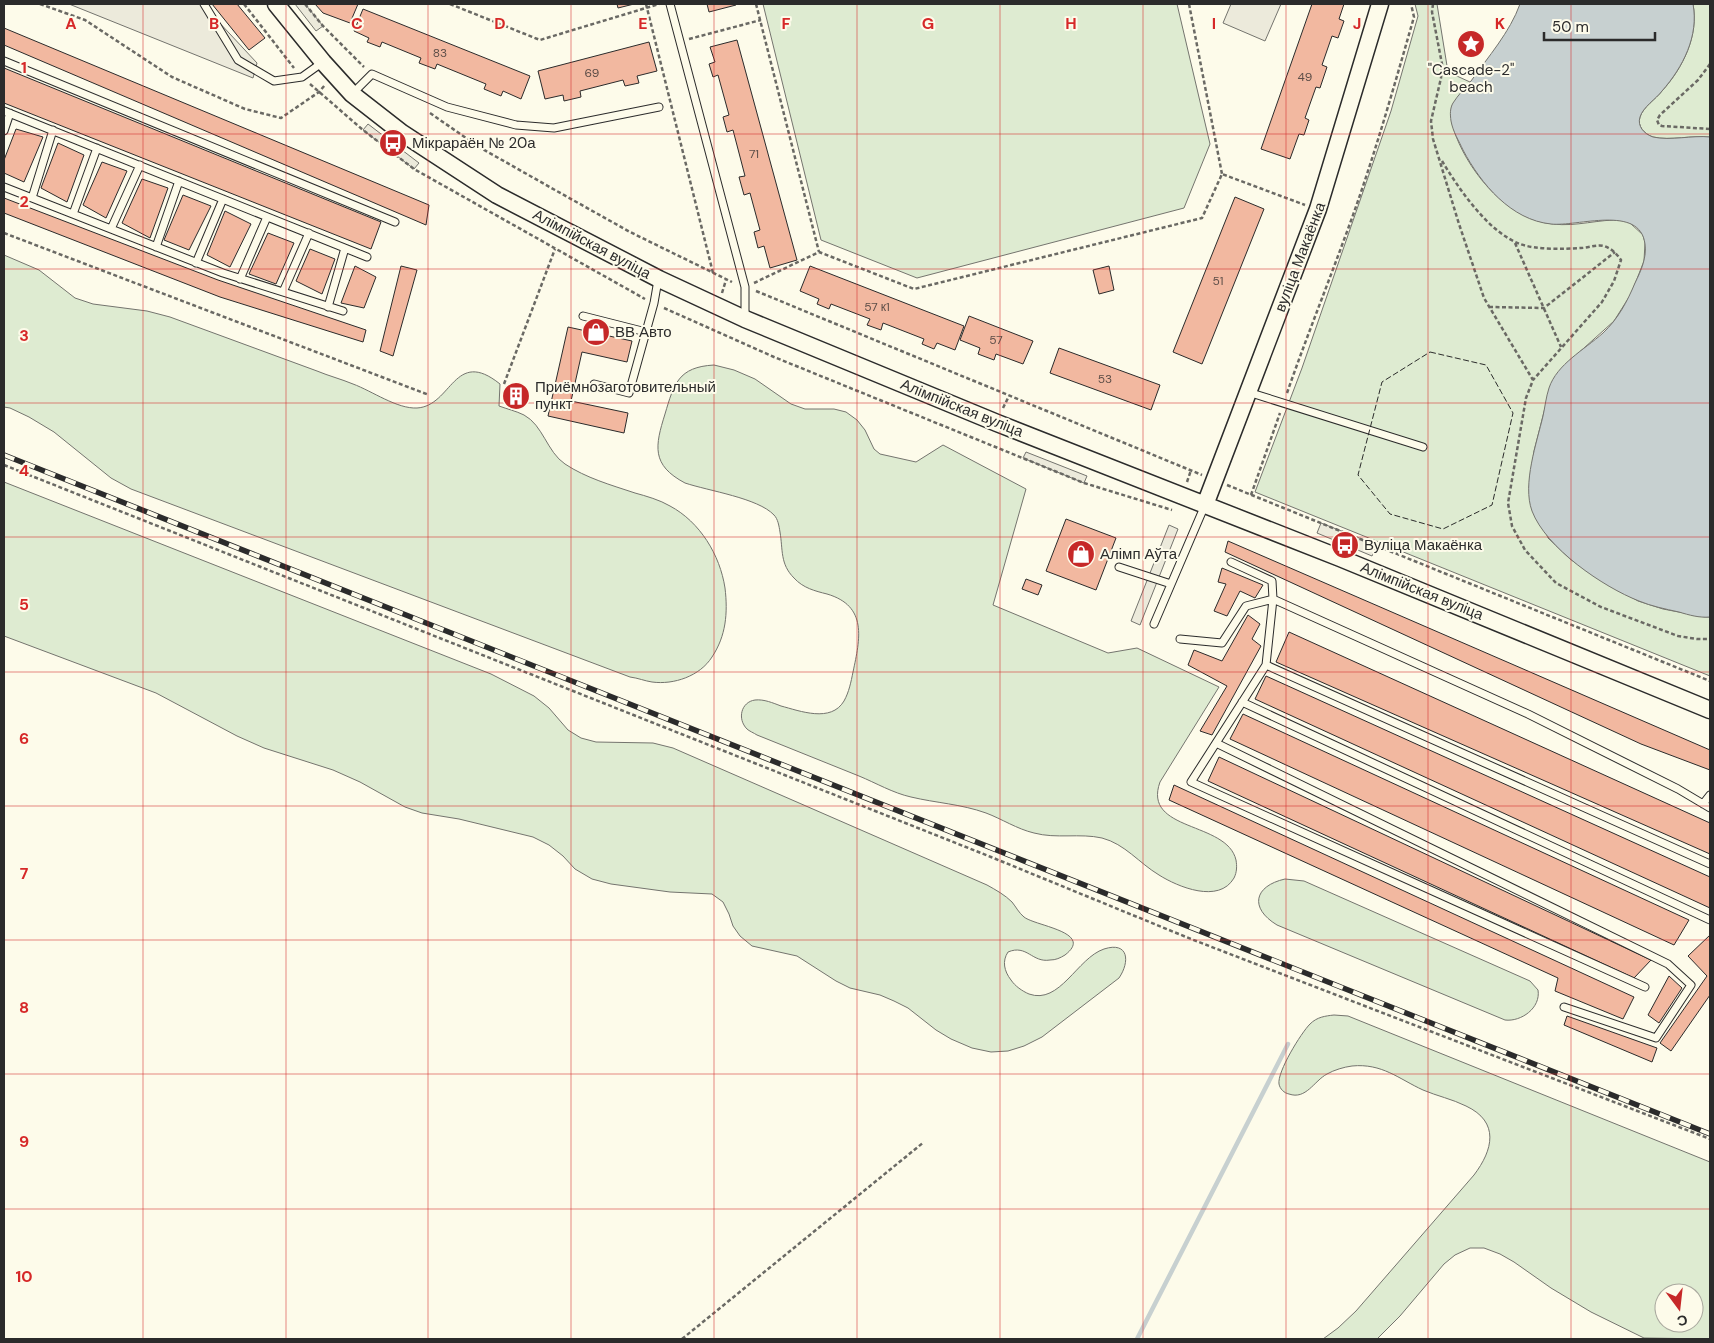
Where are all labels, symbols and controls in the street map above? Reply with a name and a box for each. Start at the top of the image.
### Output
scale bar [1544,10,1655,42]
text: A [65,13,77,34]
text: B [209,13,219,34]
text: C [351,13,363,34]
text: D [494,13,506,34]
text: E [638,13,648,34]
text: F [782,13,791,34]
text: G [922,13,934,34]
text: H [1065,13,1077,34]
text: I [1212,13,1216,34]
text: J [1353,13,1361,34]
text: K [1495,13,1506,34]
text: 50 m [1552,17,1589,37]
place icon: "Cascade-2" beach [1456,29,1486,59]
house number: 83 [433,45,447,61]
text: 1 [21,57,27,78]
place label: "Cascade-2" beach [1428,60,1514,97]
house number: 69 [585,65,599,81]
house number: 49 [1298,69,1312,85]
bus stop icon: Мікрараён № 20а [378,128,408,158]
place label: Мікрараён № 20а [412,133,536,153]
house number: 71 [749,146,759,162]
text: 2 [19,191,29,212]
street label: вуліца Макаёнка [1270,199,1330,315]
street label: Алімпійская вуліца [530,204,655,284]
house number: 51 [1212,273,1224,289]
house number: 57 к1 [864,299,890,315]
shop icon: ВВ Авто [581,317,611,347]
place label: ВВ Авто [615,322,672,342]
text: 3 [19,325,29,346]
house number: 57 [989,332,1003,348]
house number: 53 [1098,371,1112,387]
street label: Алімпійская вуліца [898,374,1027,442]
place label: Приёмнозаготовительный пункт [535,377,716,414]
building icon: Приёмнозаготовительный пункт [501,381,531,411]
text: 4 [19,460,29,481]
bus stop icon: Вуліца Макаёнка [1330,530,1360,560]
place label: Вуліца Макаёнка [1364,535,1483,555]
shop icon: Алімп Аўта [1066,539,1096,569]
place label: Алімп Аўта [1100,544,1178,564]
street label: Алімпійская вуліца [1358,557,1487,625]
text: 5 [19,594,29,615]
text: 6 [19,728,29,749]
text: 7 [20,863,29,884]
text: 8 [19,997,29,1018]
text: 9 [19,1131,29,1152]
text: 10 [15,1266,33,1287]
north arrow [1654,1283,1704,1333]
text: С [1675,1311,1690,1331]

